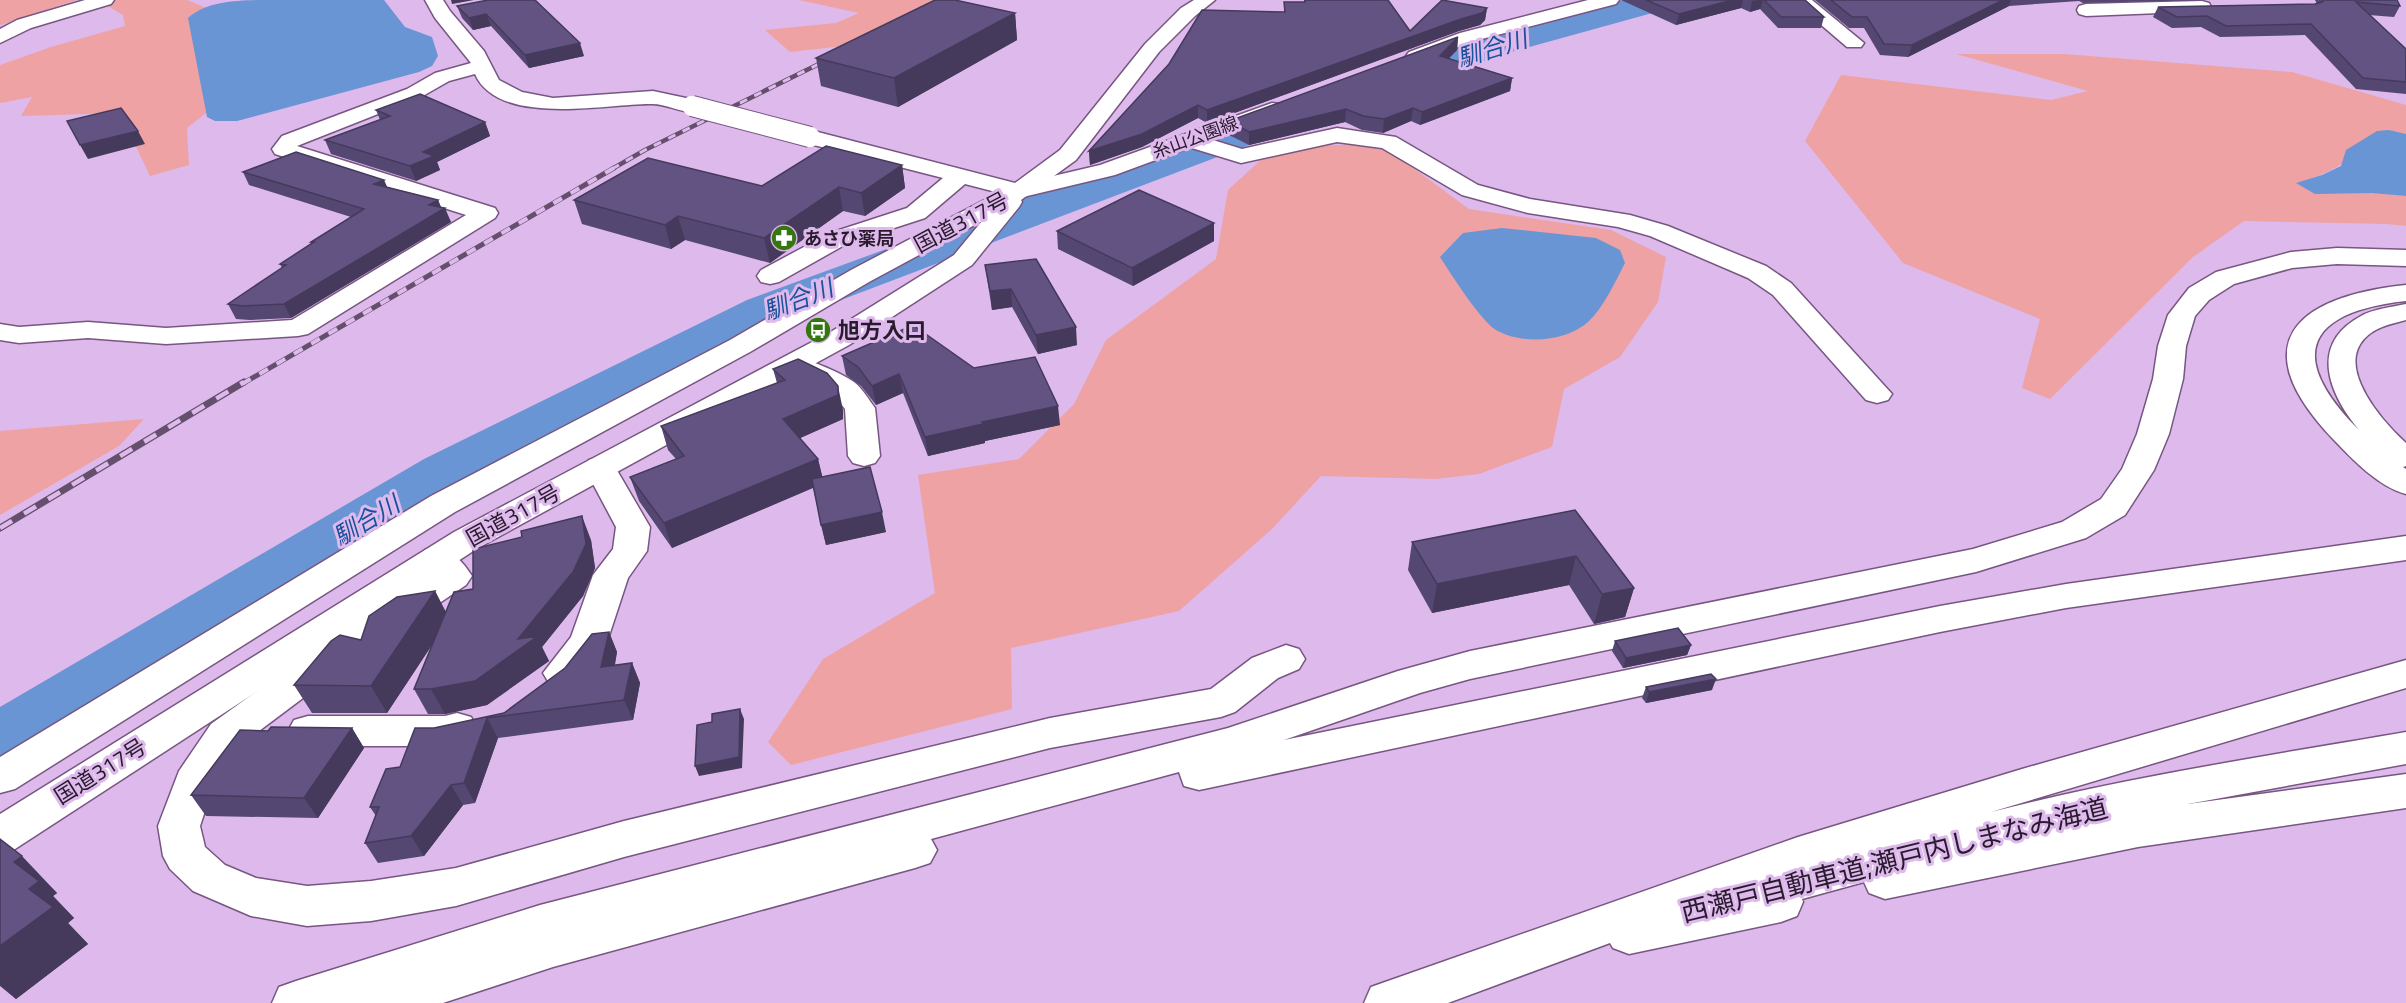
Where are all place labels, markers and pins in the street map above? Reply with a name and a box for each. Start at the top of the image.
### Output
pharmacy icon: あさひ薬局 [769,223,799,253]
place label: あさひ薬局 [804,225,894,252]
place label: 旭方入口 [838,313,926,347]
bus stop icon: 旭方入口 [803,315,833,345]

